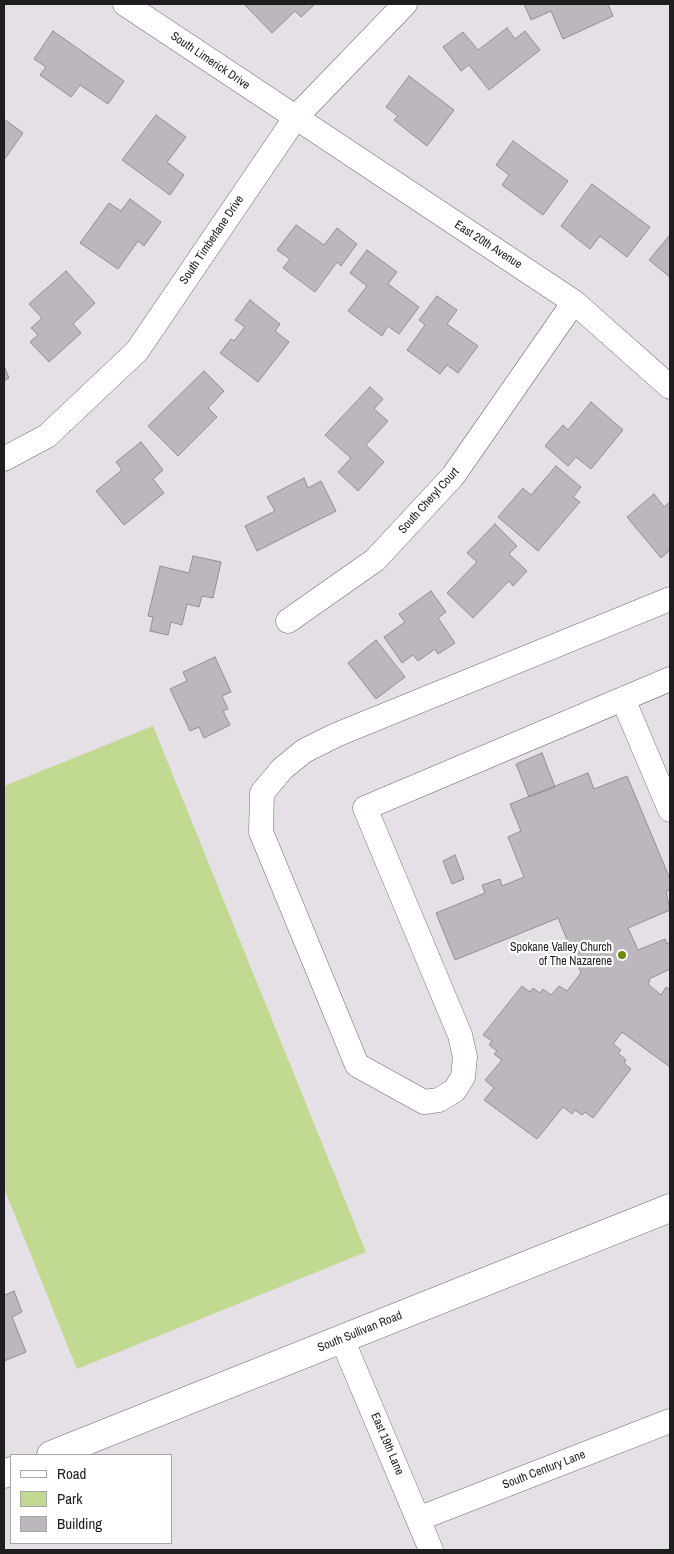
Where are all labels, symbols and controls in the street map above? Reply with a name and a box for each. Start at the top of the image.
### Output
street label: South Limerick Drive [168,29,252,93]
street label: South Timberlane Drive [177,193,247,287]
street label: East 20th Avenue [452,218,524,272]
street label: South Cheryl Court [396,465,462,537]
place label: Spokane Valley Church of The Nazarene [510,941,612,969]
marker: Spokane Valley Church of The Nazarene [616,949,628,961]
street label: South Sullivan Road [316,1309,404,1355]
street label: East 19th Lane [367,1411,407,1477]
street label: South Century Lane [501,1448,587,1492]
legend [10,1454,172,1544]
text: Road [57,1463,86,1484]
text: Park [57,1488,82,1509]
text: Building [57,1513,102,1534]

